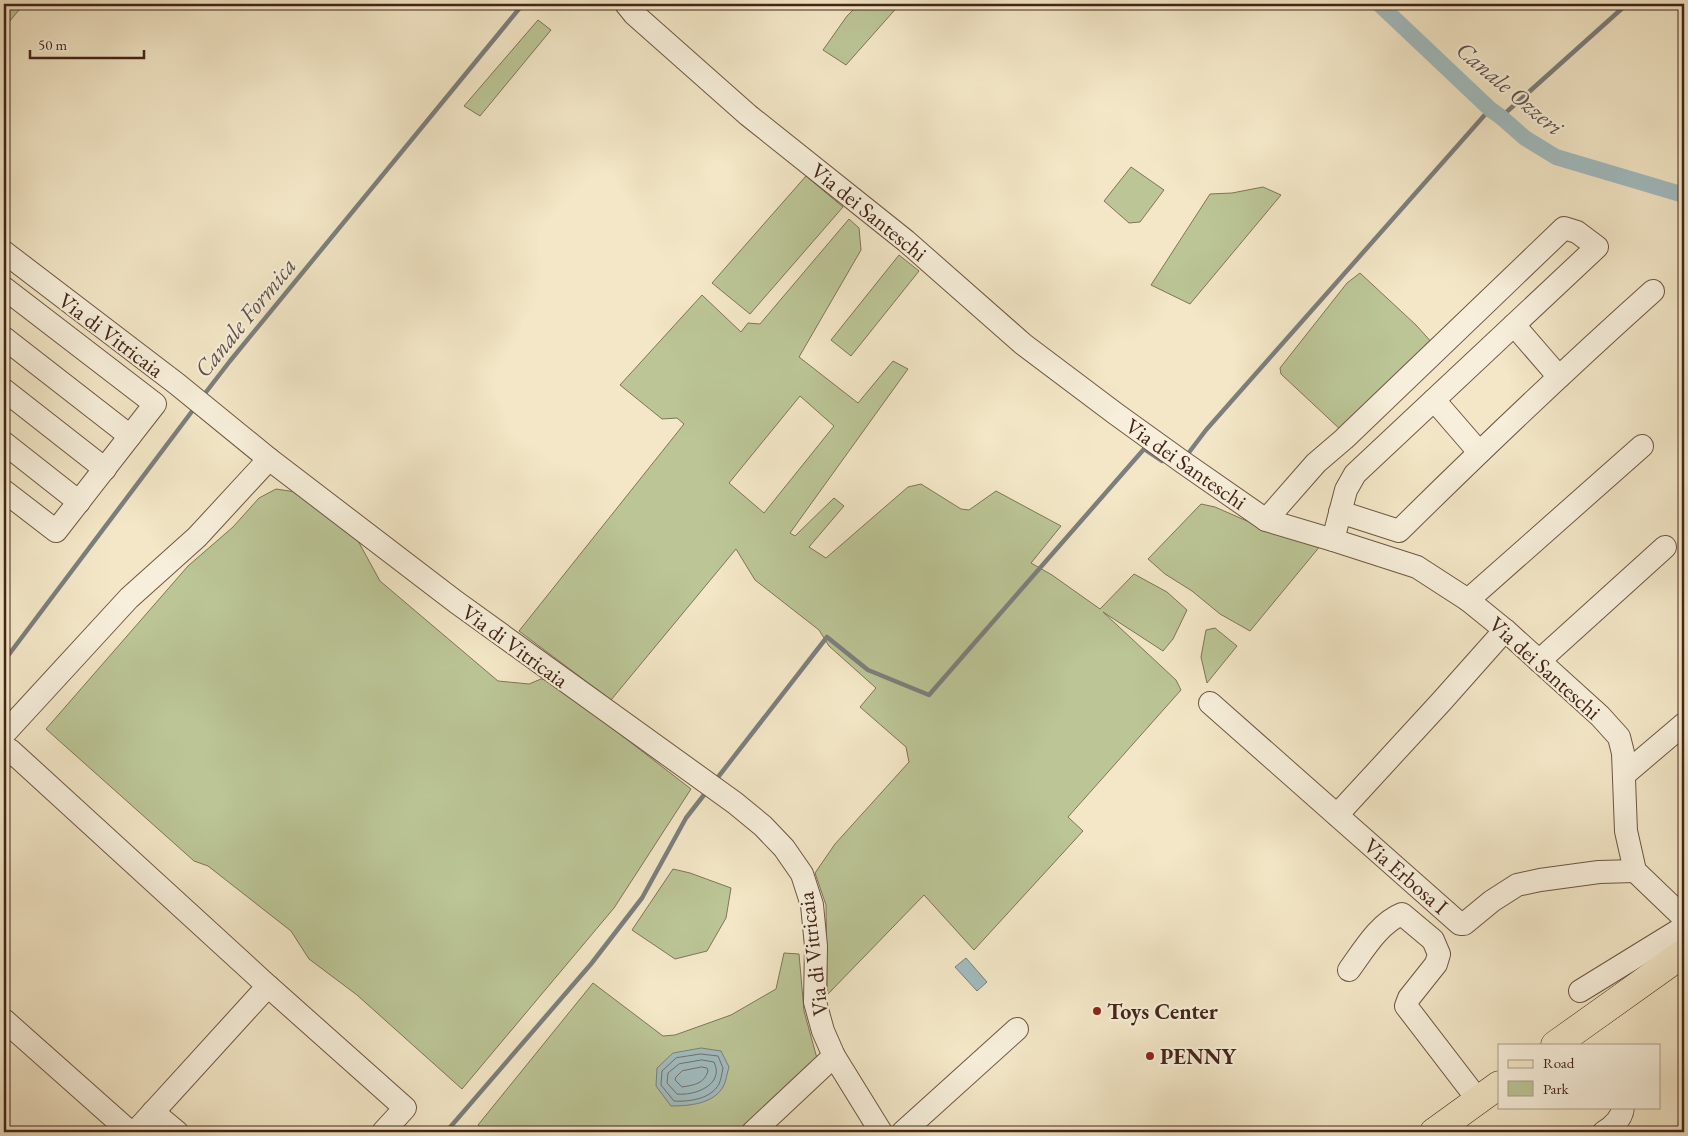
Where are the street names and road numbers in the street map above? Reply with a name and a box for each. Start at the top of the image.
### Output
street label: Via dei Santeschi [805,156,933,268]
street label: Via di Vitricaia [52,286,170,384]
street label: Via dei Santeschi [1120,412,1252,516]
street label: Via di Vitricaia [456,598,574,695]
street label: Via dei Santeschi [1483,610,1607,726]
street label: Via Erbosa I [1358,831,1455,921]
street label: Via di Vitricaia [791,890,835,1018]

